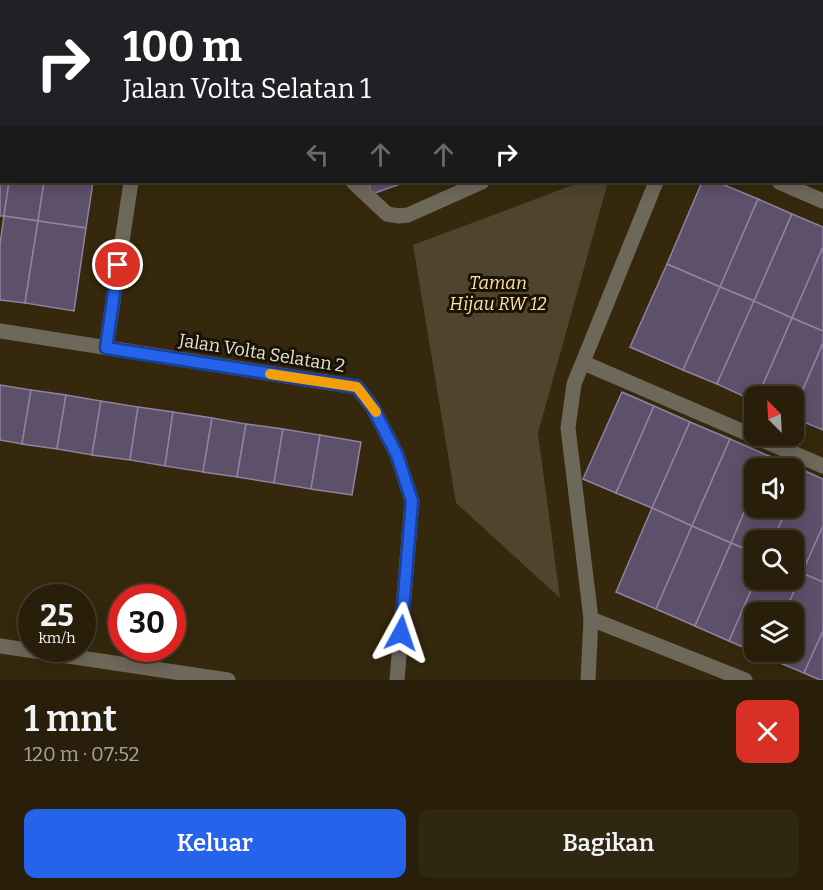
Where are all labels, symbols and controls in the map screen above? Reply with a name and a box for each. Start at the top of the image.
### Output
text: 100 m [123,22,242,72]
icon: right [24,24,102,102]
text: Jalan Volta Selatan 1 [123,73,371,105]
icon: left [301,138,334,171]
icon: ahead [364,138,397,171]
icon: ahead [427,138,460,171]
icon: right [490,138,523,171]
pin [92,239,143,290]
icon: arrive [101,248,134,281]
park label: Taman Hijau RW 12 [449,272,547,315]
street label: Jalan Volta Selatan 2 [176,329,347,377]
north arrow [744,386,804,446]
map controls [744,386,804,662]
button: sound [744,458,804,518]
button: search [744,530,804,590]
speed limit sign: 30 [108,584,186,662]
text: 25 [40,598,74,634]
position arrow [369,601,433,665]
button: layers [744,602,804,662]
text: km/h [38,629,76,647]
text: 1 mnt [24,697,117,741]
button: close [736,700,799,763]
text: 120 m · 07:52 [24,742,139,766]
button: Keluar [24,809,406,878]
button: Bagikan [418,809,799,878]

